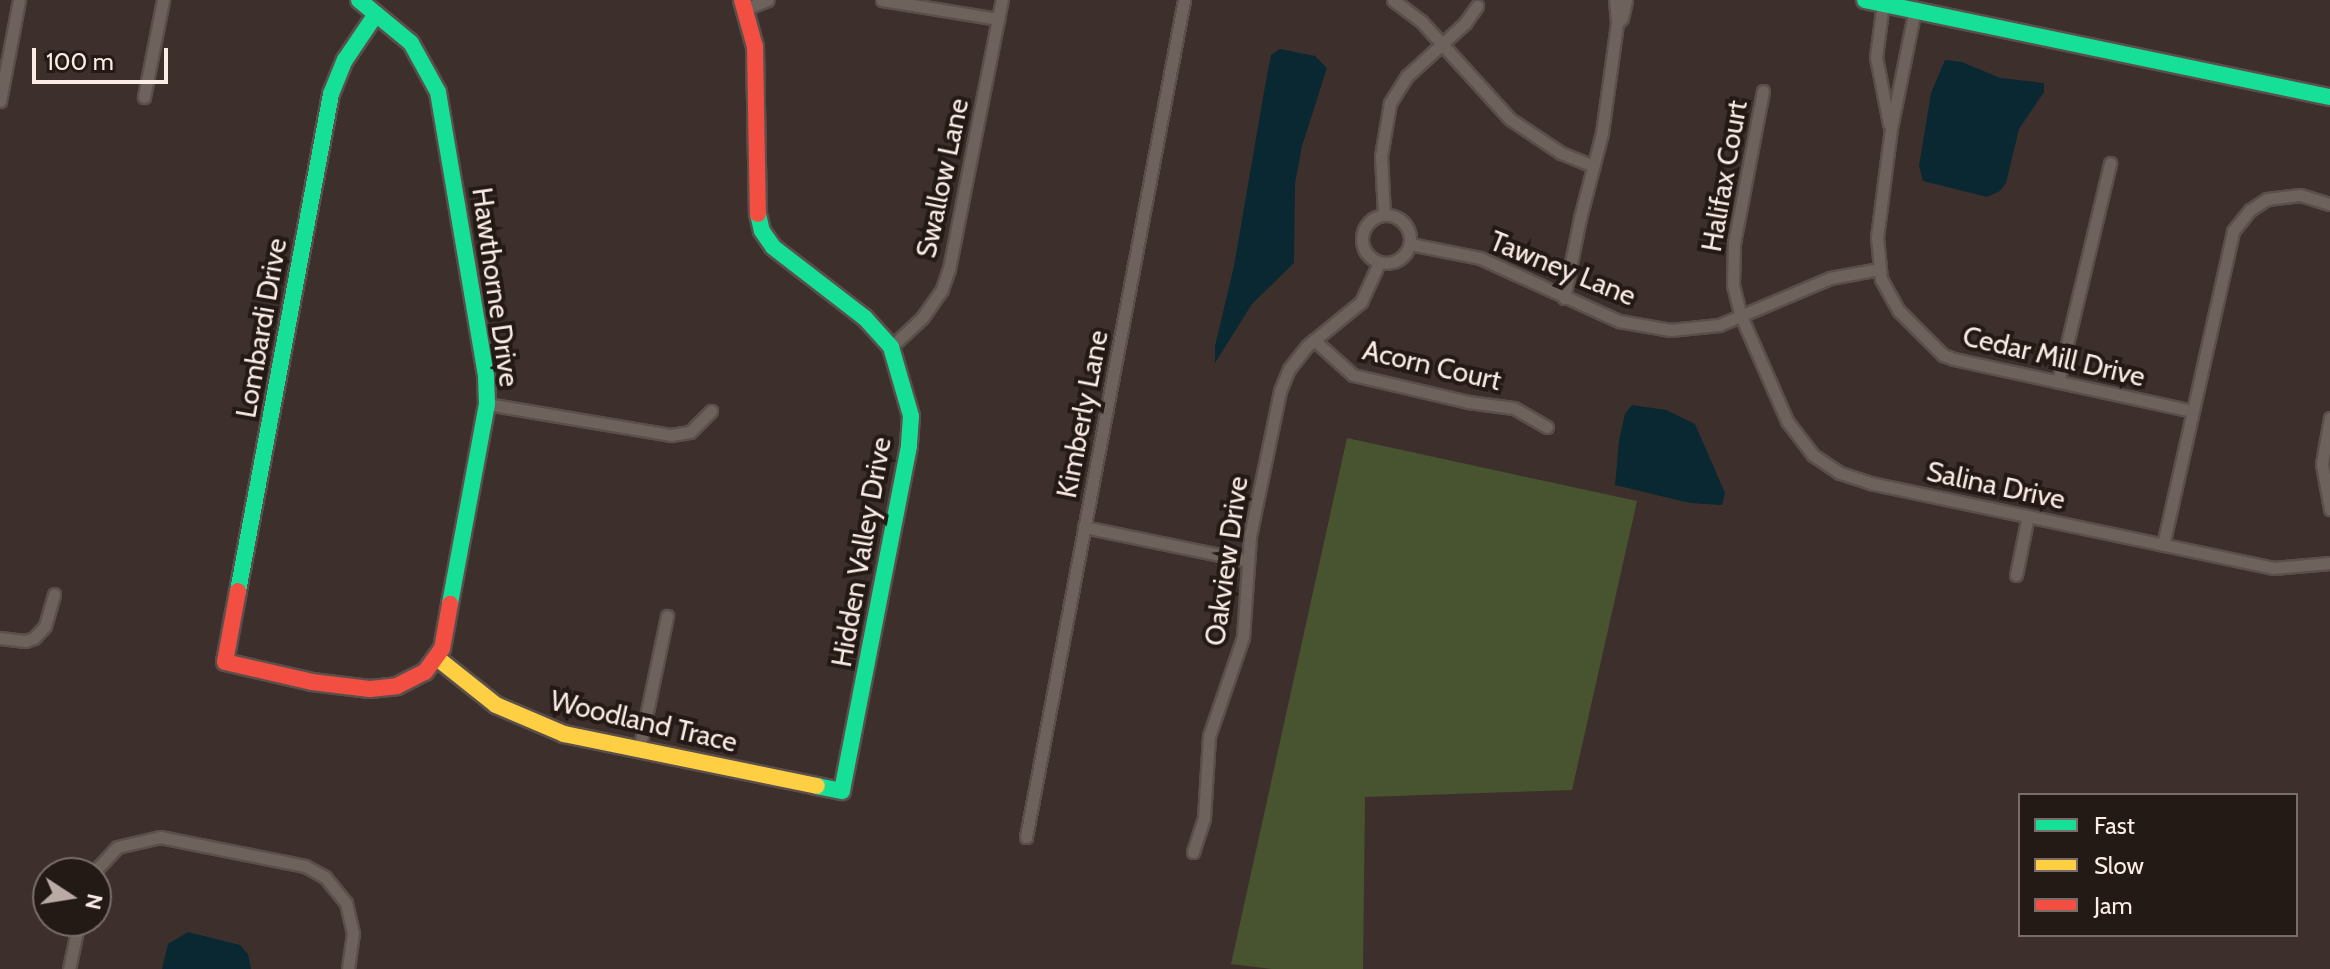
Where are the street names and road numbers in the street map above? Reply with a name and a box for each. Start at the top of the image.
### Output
street label: Swallow Lane [909,95,975,261]
street label: Halifax Court [1694,98,1754,254]
street label: Hawthorne Drive [465,185,527,389]
street label: Tawney Lane [1485,224,1641,312]
street label: Lombardi Drive [229,236,293,420]
street label: Cedar Mill Drive [1960,319,2148,393]
street label: Kimberly Lane [1049,327,1115,501]
street label: Acorn Court [1360,333,1504,397]
street label: Hidden Valley Drive [824,434,898,670]
street label: Salina Drive [1924,454,2068,516]
street label: Oakview Drive [1197,474,1255,648]
street label: Woodland Trace [547,683,741,759]

